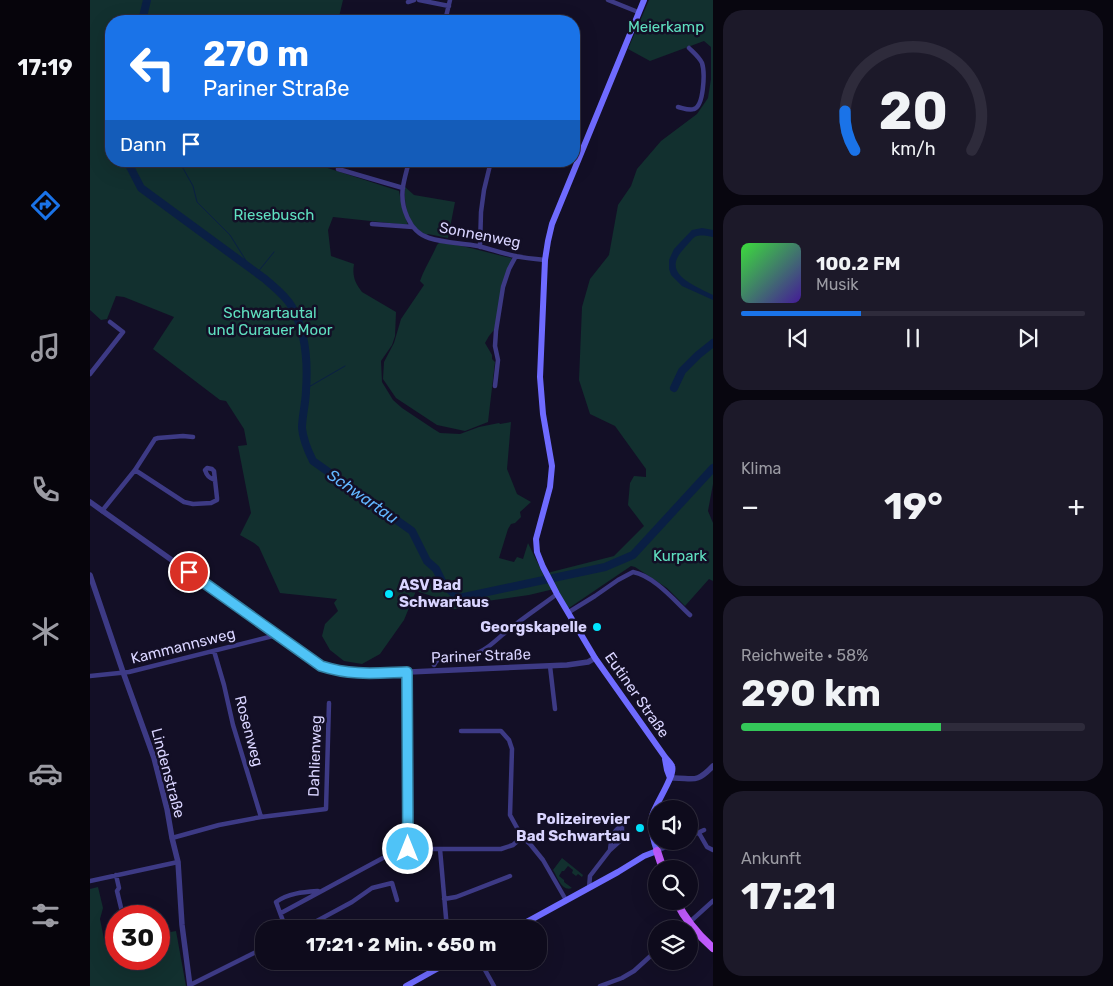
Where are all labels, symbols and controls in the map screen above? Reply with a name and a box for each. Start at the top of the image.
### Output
park label: Meierkamp [628,18,704,36]
text: 270 m [203,33,309,75]
icon: left [120,35,185,100]
text: 17:19 [17,54,73,81]
text: Pariner Straße [203,75,350,102]
text: 20 [878,80,948,142]
icon: arrive [177,130,205,158]
text: Dann [120,133,167,156]
text: km/h [891,138,935,159]
icon: directions [28,188,63,223]
park label: Riesebusch [234,206,314,224]
street label: Sonnenweg [438,218,522,252]
text: 100.2 FM [816,252,900,275]
text: Musik [816,275,859,294]
park label: Schwartautal und Curauer Moor [208,304,333,339]
icon: previous [784,324,812,352]
icon: pause [899,324,927,352]
icon: next [1014,324,1042,352]
icon: music [28,330,63,365]
text: Klima [741,459,781,478]
water label: Schwartau [324,465,402,528]
icon: phone [28,472,63,507]
text: 19° [884,483,943,529]
text: − [741,490,759,523]
text: + [1068,490,1085,523]
park label: Kurpark [653,547,707,565]
pin [168,551,210,593]
icon: arrive [175,558,203,586]
place label: ASV Bad Schwartaus [399,576,489,611]
marker: ASV Bad Schwartaus [383,588,395,600]
icon: climate [28,614,63,649]
place label: Georgskapelle [480,618,587,636]
marker: Georgskapelle [591,621,603,633]
street label: Kammannsweg [129,624,237,668]
street label: Pariner Straße [431,645,531,667]
text: Reichweite · 58% [741,646,868,665]
street label: Eutiner Straße [601,649,673,741]
text: 290 km [741,670,881,716]
street label: Rosenweg [231,694,267,768]
street label: Dahlienweg [305,715,325,797]
street label: Lindenstraße [147,726,189,820]
icon: car [28,756,63,791]
map controls [648,800,698,970]
button: sound [648,800,698,850]
place label: Polizeirevier Bad Schwartau [516,810,630,845]
position arrow [381,822,433,874]
marker: Polizeirevier Bad Schwartau [634,822,646,834]
text: Ankunft [741,849,801,868]
button: search [648,860,698,910]
text: 17:21 [741,873,836,919]
icon: filters [28,898,63,933]
speed limit sign: 30 [105,905,170,970]
button: layers [648,920,698,970]
text: 17:21 · 2 Min. · 650 m [306,933,496,956]

